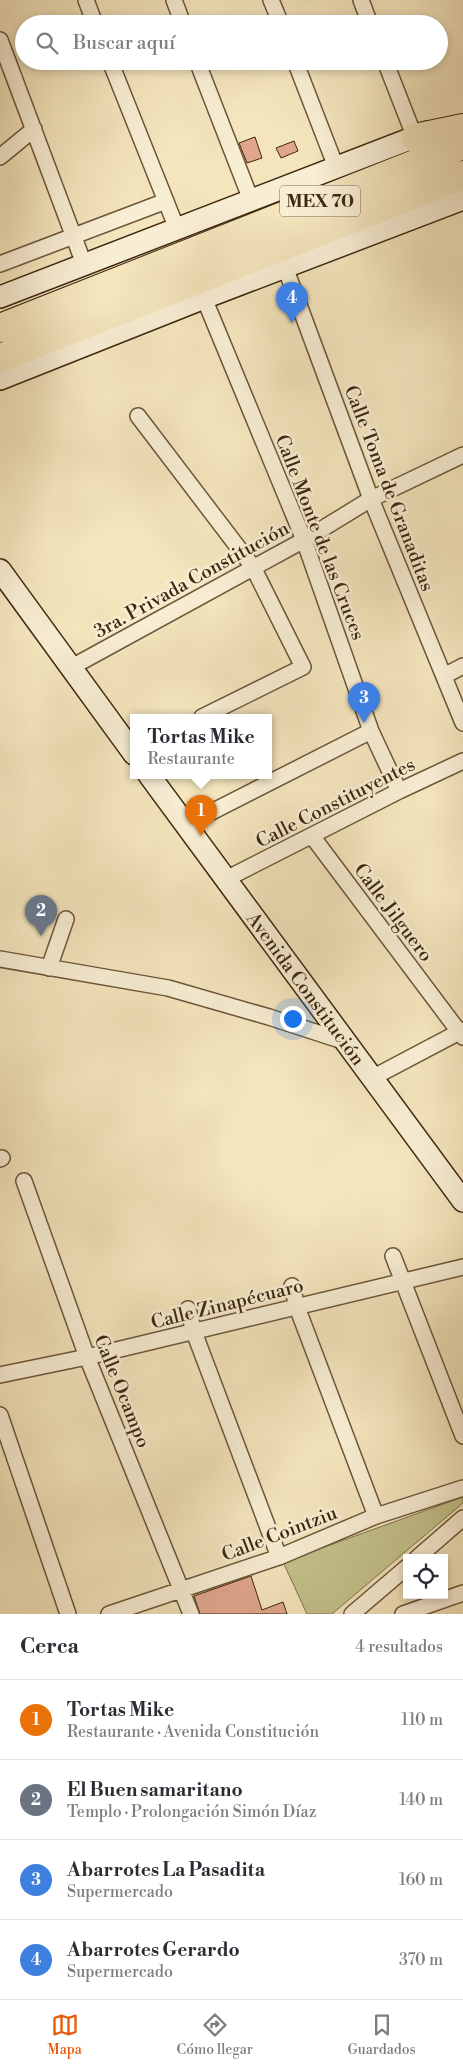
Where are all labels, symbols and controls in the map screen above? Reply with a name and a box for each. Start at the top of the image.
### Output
search box [15,15,448,70]
icon: search [33,29,61,57]
text: Buscar aquí [73,31,175,55]
road number: MEX 70 [280,186,360,217]
pin: 4 [276,282,308,323]
street label: Calle Toma de Granaditas [339,382,439,595]
street label: Calle Monte de las Cruces [270,431,370,644]
street label: 3ra. Privada Constitución [90,516,293,644]
pin: 3 [348,682,380,723]
popup [130,714,272,779]
text: Tortas Mike [147,725,255,749]
text: Restaurante [147,749,235,769]
street label: Calle Constituyentes [252,752,419,853]
pin: 1 [185,795,217,836]
street label: Calle Jilguero [348,859,438,967]
pin: 2 [25,895,57,936]
street label: Avenida Constitución [240,907,370,1070]
your location [280,1006,306,1032]
street label: Calle Zinapécuaro [149,1273,306,1335]
street label: Calle Ocampo [89,1331,156,1451]
street label: Calle Cointziu [218,1501,341,1567]
map controls [403,1554,448,1599]
button: locate [403,1554,448,1599]
text: Cerca [20,1634,79,1660]
text: 4 resultados [355,1637,443,1657]
text: Tortas Mike [67,1698,174,1722]
text: 1 [32,1710,40,1730]
text: 110 m [401,1710,443,1730]
text: Restaurante · Avenida Constitución [67,1722,319,1742]
text: El Buen samaritano [67,1778,243,1802]
text: 2 [31,1790,41,1810]
text: 140 m [399,1790,443,1810]
text: Templo · Prolongación Simón Díaz [67,1802,316,1822]
text: Abarrotes La Pasadita [67,1858,265,1882]
text: 3 [31,1870,41,1890]
text: 160 m [399,1870,443,1890]
text: Supermercado [67,1882,173,1902]
text: Abarrotes Gerardo [67,1938,240,1962]
text: 4 [31,1950,41,1970]
text: 370 m [399,1950,443,1970]
text: Supermercado [67,1962,173,1982]
tab: Mapa [47,2011,82,2059]
tab: Cómo llegar [177,2011,253,2059]
tab: Guardados [347,2011,416,2059]

